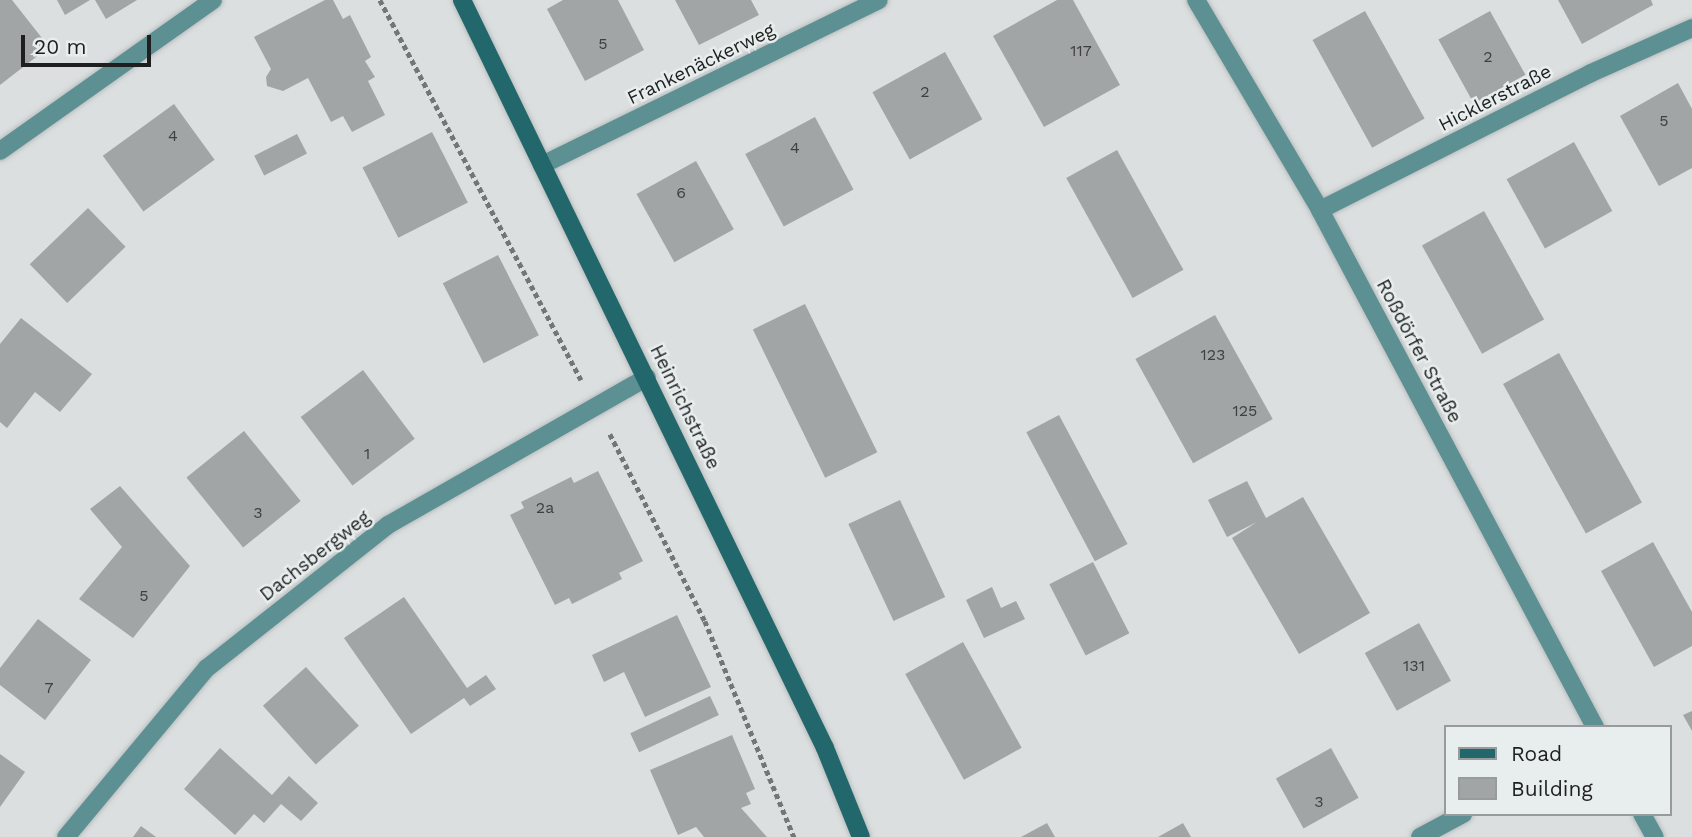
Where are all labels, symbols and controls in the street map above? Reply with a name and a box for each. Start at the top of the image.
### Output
street label: Frankenäckerweg [624,18,778,110]
scale bar [24,21,154,65]
text: 20 m [34,34,86,59]
house number: 5 [598,34,608,54]
house number: 117 [1070,41,1092,61]
house number: 2 [1483,47,1493,67]
street label: Hicklerstraße [1435,60,1555,136]
house number: 2 [920,82,930,102]
house number: 5 [1659,111,1669,131]
house number: 4 [168,126,178,146]
house number: 4 [790,138,800,158]
house number: 6 [676,183,686,203]
street label: Roßdörfer Straße [1371,275,1467,427]
street label: Heinrichstraße [645,341,725,473]
house number: 123 [1201,345,1225,365]
house number: 125 [1233,401,1257,421]
house number: 1 [364,444,370,464]
house number: 2a [536,498,554,518]
house number: 3 [253,503,263,523]
street label: Dachsbergweg [255,506,375,606]
house number: 5 [139,586,149,606]
house number: 131 [1403,656,1425,676]
house number: 7 [45,678,53,698]
legend [1444,725,1671,816]
text: Road [1511,741,1562,766]
text: Building [1511,776,1593,801]
house number: 3 [1314,792,1324,812]

